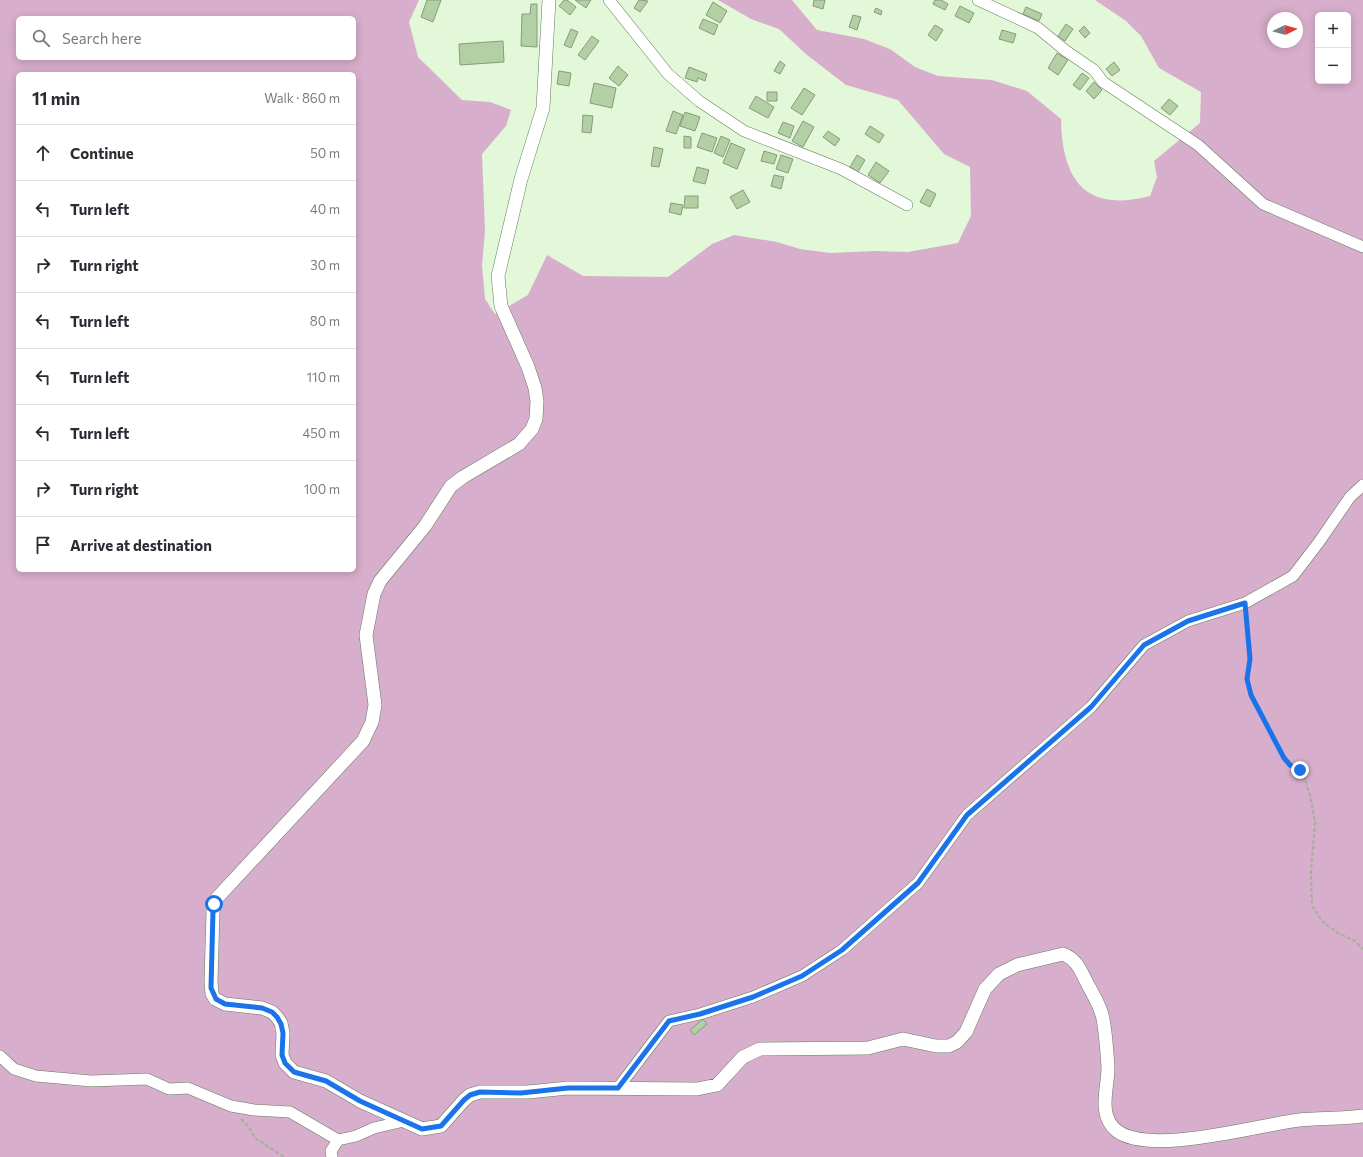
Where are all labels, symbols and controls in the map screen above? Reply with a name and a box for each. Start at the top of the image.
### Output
north arrow [1267,12,1303,48]
map controls [1315,12,1351,84]
button: + [1315,12,1351,48]
search box [16,16,356,60]
icon: search [30,27,52,49]
text: Search here [62,29,141,47]
button: − [1315,48,1351,84]
text: 11 min [32,88,80,109]
text: Walk · 860 m [264,90,340,106]
icon: ahead [32,142,54,164]
text: Continue [70,144,134,162]
text: 50 m [310,145,340,161]
icon: left [32,198,54,220]
text: Turn left [70,200,129,218]
text: 40 m [310,201,340,217]
icon: right [32,254,54,276]
text: Turn right [70,256,139,274]
text: 30 m [310,257,340,273]
icon: left [32,310,54,332]
text: Turn left [70,312,129,330]
text: 80 m [310,313,340,329]
icon: left [32,366,54,388]
text: Turn left [70,368,129,386]
text: 110 m [307,369,340,385]
icon: left [32,422,54,444]
text: Turn left [70,424,129,442]
text: 450 m [302,425,340,441]
icon: right [32,478,54,500]
text: Turn right [70,480,139,498]
text: 100 m [304,481,340,497]
icon: arrive [32,534,54,556]
text: Arrive at destination [70,536,212,554]
route end [1291,761,1309,779]
route start [205,895,223,913]

